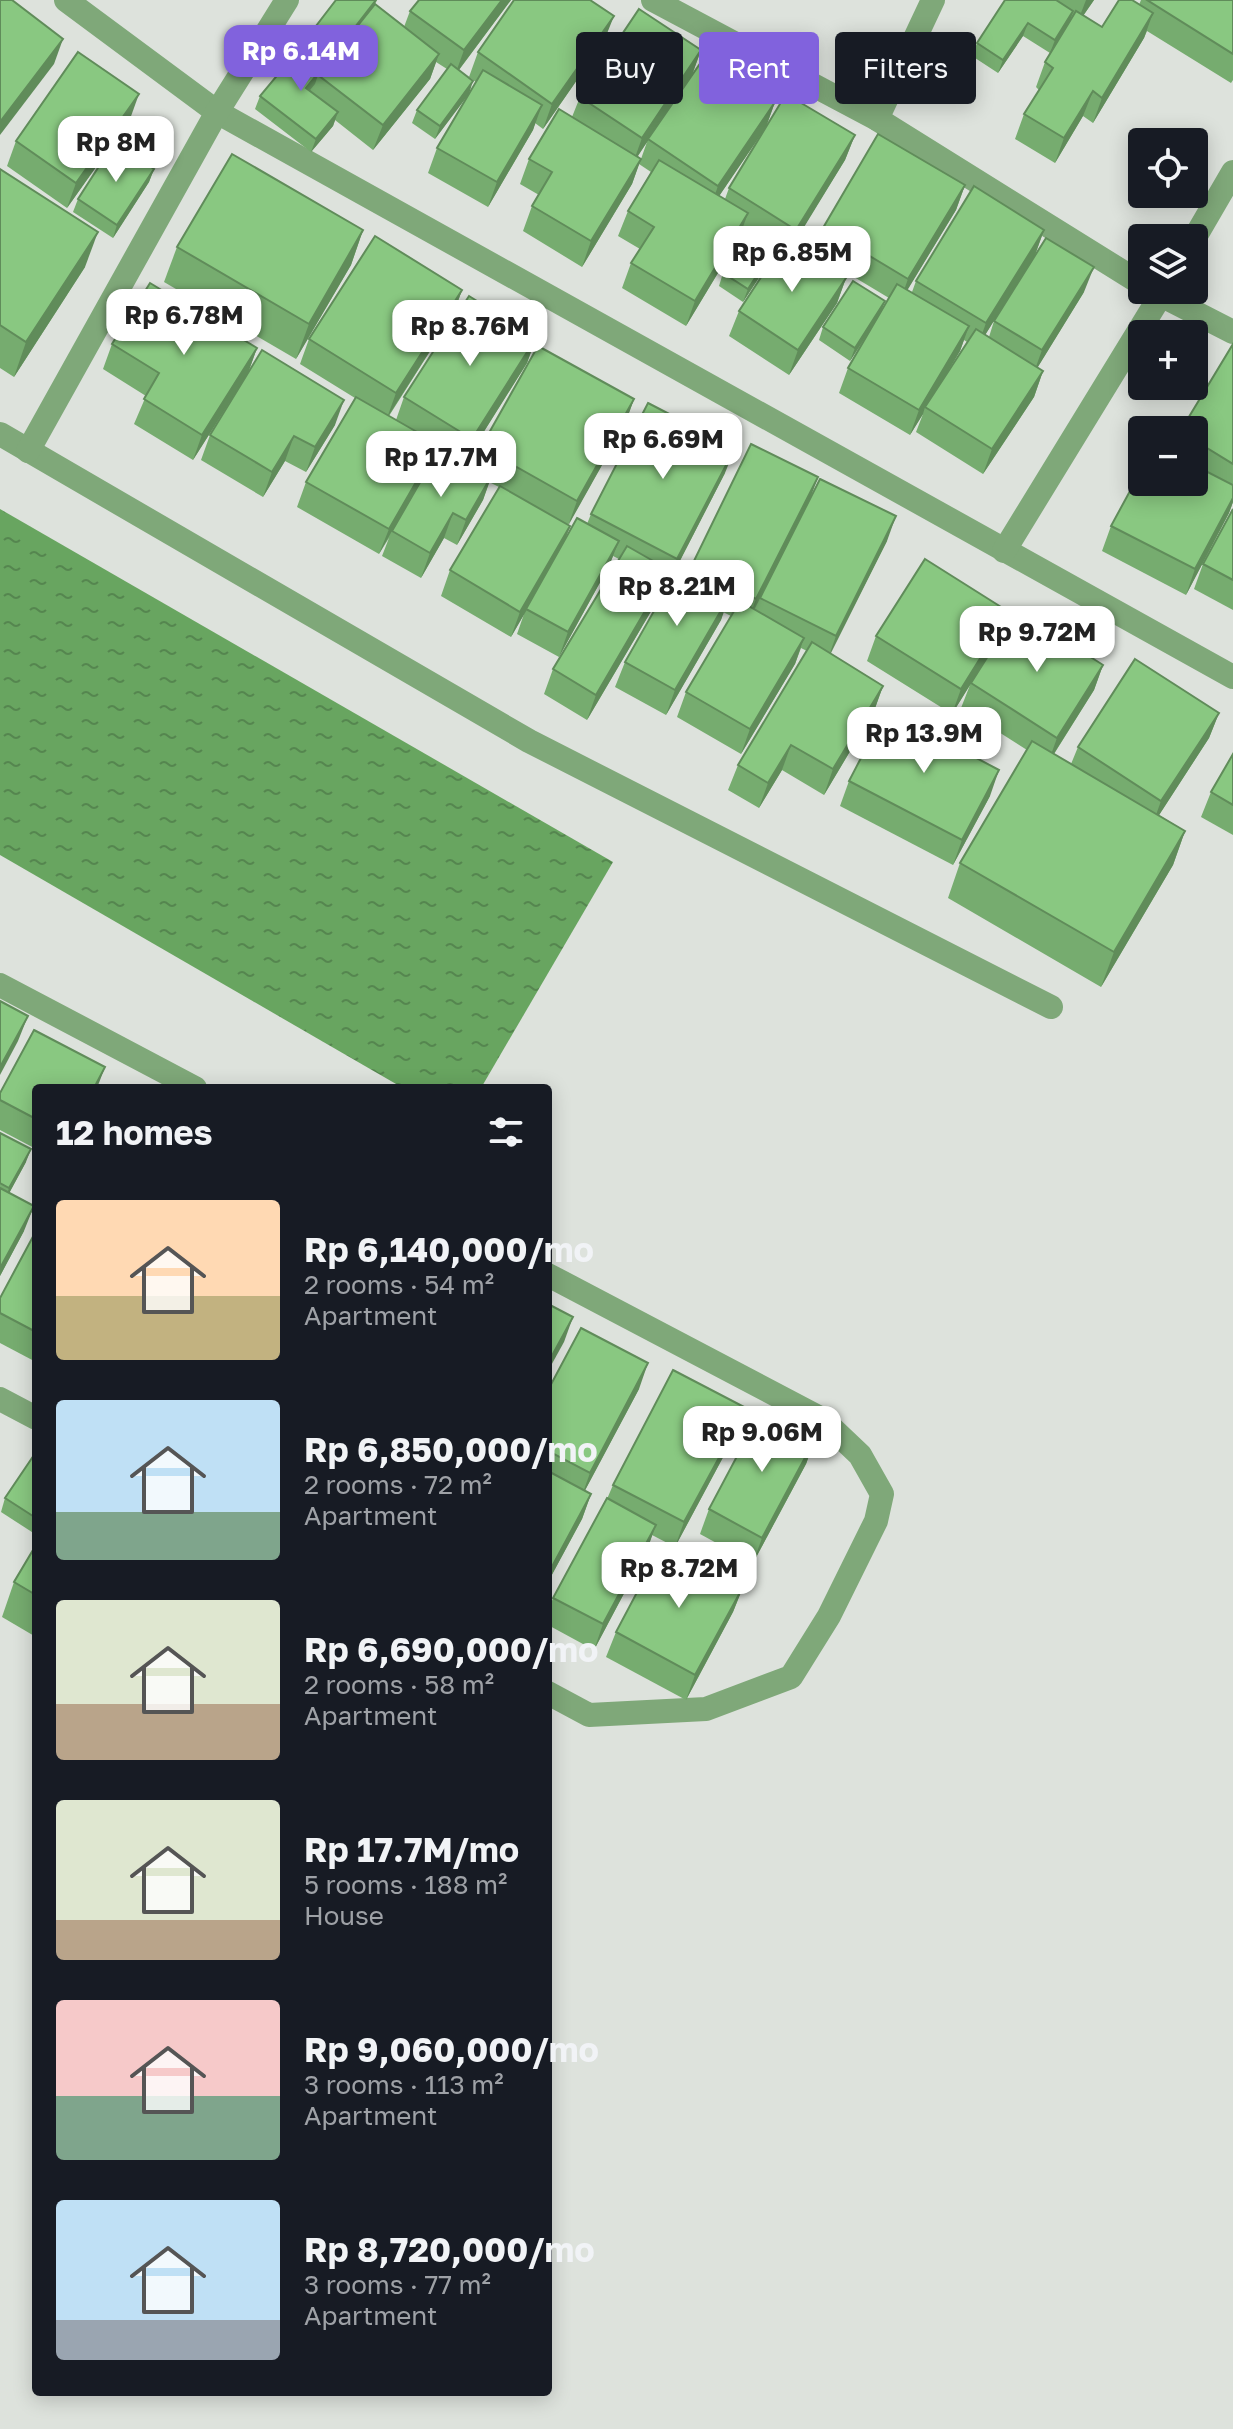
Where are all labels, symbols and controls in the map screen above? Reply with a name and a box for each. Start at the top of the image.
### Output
pin: Rp 6.14M [218,25,384,93]
chip: Buy [576,32,683,104]
chip: Rent [699,32,819,104]
chip: Filters [835,32,976,104]
text: Rp 6.14M [242,35,360,66]
pin: Rp 8M [60,116,172,184]
text: Rp 8M [76,126,156,157]
map controls [1128,128,1208,496]
button: locate [1128,128,1208,208]
button: layers [1128,224,1208,304]
pin: Rp 6.85M [709,226,875,294]
text: Rp 6.85M [731,236,853,267]
pin: Rp 6.78M [101,289,267,357]
text: Rp 6.78M [124,299,244,330]
pin: Rp 8.76M [387,300,553,368]
text: Rp 8.76M [410,310,530,341]
button: + [1128,320,1208,400]
pin: Rp 6.69M [580,413,746,481]
button: − [1128,416,1208,496]
text: Rp 6.69M [602,423,724,454]
pin: Rp 17.7M [358,431,524,499]
text: Rp 17.7M [384,441,498,472]
pin: Rp 8.21M [594,560,760,628]
text: Rp 8.21M [618,570,736,601]
pin: Rp 9.72M [954,606,1120,674]
text: Rp 9.72M [978,616,1096,647]
pin: Rp 13.9M [841,707,1007,775]
text: Rp 13.9M [865,717,983,748]
icon: filters [484,1110,528,1154]
text: 12 homes [56,1112,213,1152]
text: Rp 6,140,000/mo [304,1229,594,1269]
icon: home [120,1232,216,1328]
text: 2 rooms · 54 m² [304,1269,494,1300]
text: Apartment [304,1300,437,1331]
pin: Rp 9.06M [679,1406,845,1474]
text: Rp 9.06M [701,1416,823,1447]
text: Rp 6,850,000/mo [304,1429,598,1469]
icon: home [120,1432,216,1528]
text: 2 rooms · 72 m² [304,1469,492,1500]
text: Apartment [304,1500,437,1531]
pin: Rp 8.72M [596,1542,762,1610]
text: Rp 8.72M [620,1552,738,1583]
text: Rp 6,690,000/mo [304,1629,598,1669]
icon: home [120,1632,216,1728]
text: 2 rooms · 58 m² [304,1669,494,1700]
text: Apartment [304,1700,437,1731]
text: Rp 17.7M/mo [304,1829,519,1869]
icon: home [120,1832,216,1928]
text: 5 rooms · 188 m² [304,1869,507,1900]
text: House [304,1900,384,1931]
text: Rp 9,060,000/mo [304,2029,599,2069]
icon: home [120,2032,216,2128]
text: 3 rooms · 113 m² [304,2069,504,2100]
text: Apartment [304,2100,437,2131]
text: Rp 8,720,000/mo [304,2229,595,2269]
icon: home [120,2232,216,2328]
text: 3 rooms · 77 m² [304,2269,491,2300]
text: Apartment [304,2300,437,2331]

